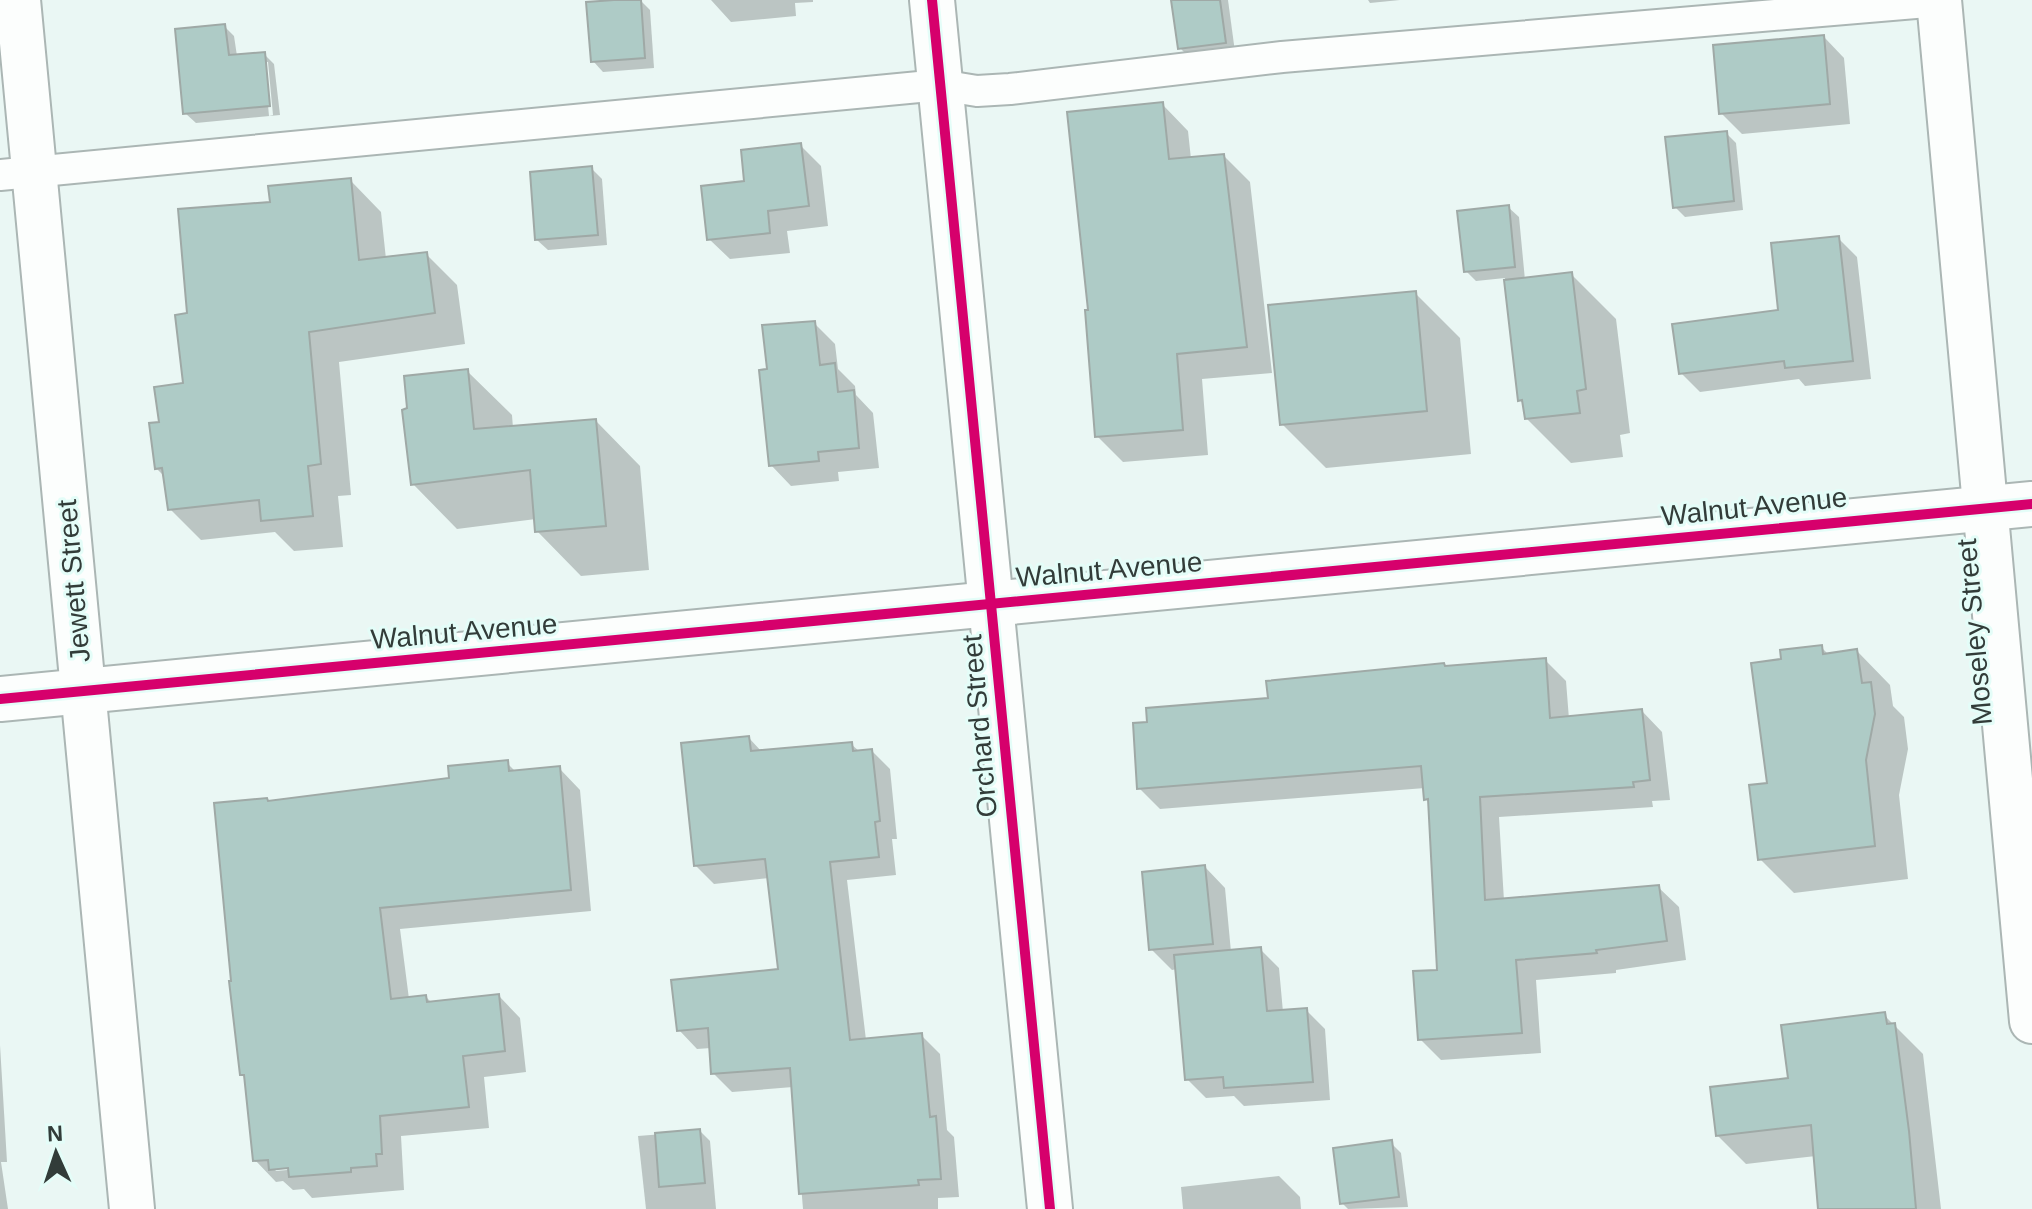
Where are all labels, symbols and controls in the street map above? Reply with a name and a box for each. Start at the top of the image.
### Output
street label: Walnut Avenue [1660,481,1849,532]
street label: Jewett Street [51,498,96,664]
street label: Moseley Street [1951,537,1998,726]
street label: Walnut Avenue [1015,546,1203,593]
street label: Walnut Avenue [370,608,558,655]
street label: Orchard Street [956,633,1003,819]
north arrow [16,1113,96,1193]
text: N [46,1121,64,1146]

